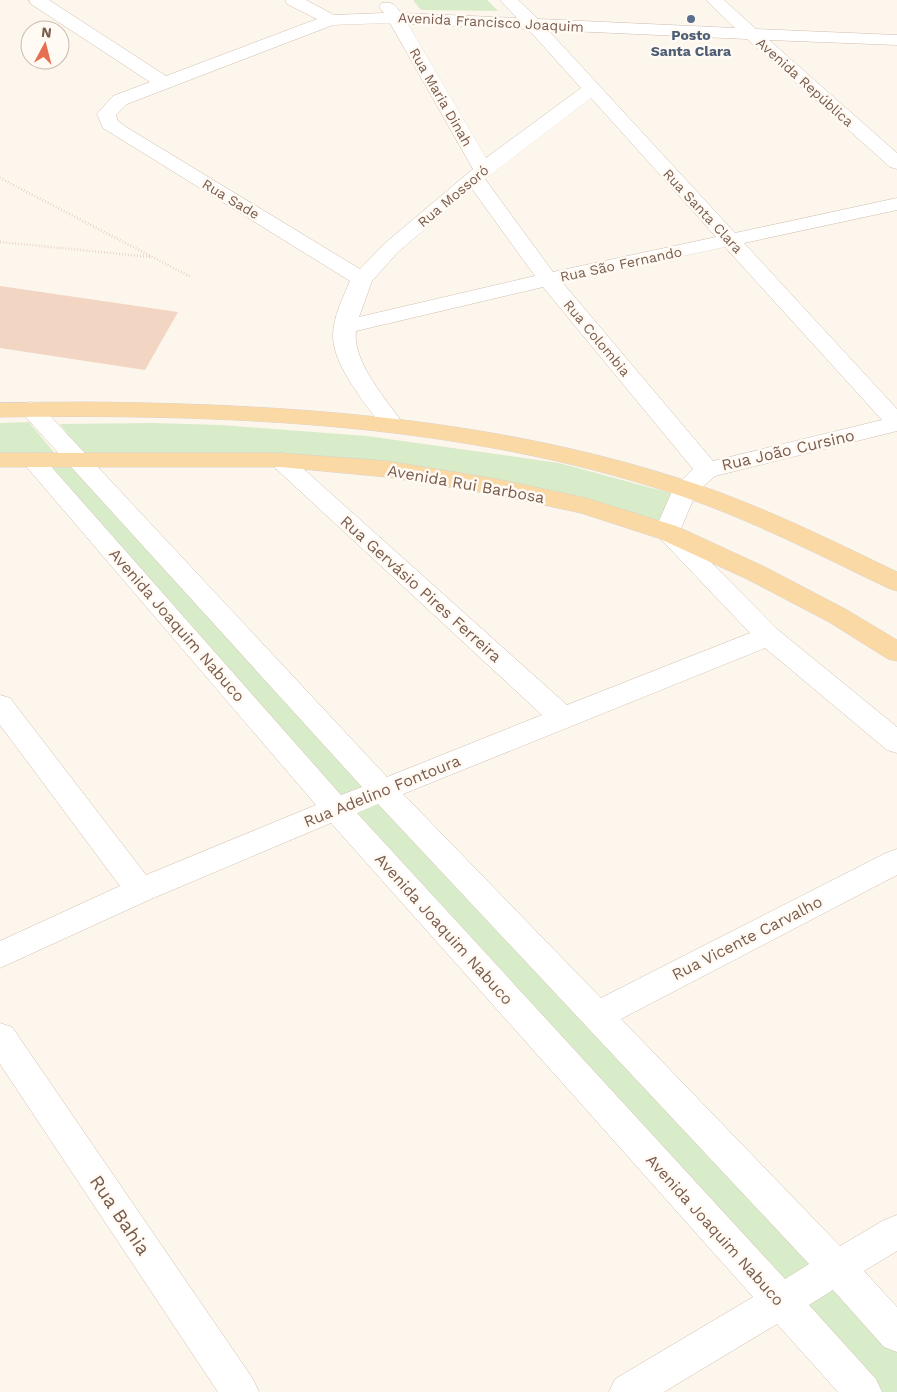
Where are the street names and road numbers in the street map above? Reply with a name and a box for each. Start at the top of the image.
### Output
street label: Avenida Francisco Joaquim [398,9,584,35]
street label: Avenida República [753,34,857,130]
street label: Rua Maria Dinah [406,45,476,149]
street label: Rua Mossoró [414,162,492,230]
street label: Rua Santa Clara [660,166,746,256]
street label: Rua Sade [200,176,262,222]
street label: Rua São Fernando [559,243,683,285]
street label: Rua Colombia [560,297,634,379]
street label: Rua João Cursino [720,425,856,475]
street label: Avenida Rui Barbosa [386,461,546,507]
street label: Rua Gervásio Pires Ferreira [337,512,505,666]
street label: Avenida Joaquim Nabuco [105,544,249,706]
street label: Rua Adelino Fontoura [301,751,463,831]
street label: Avenida Joaquim Nabuco [371,849,517,1009]
street label: Rua Vicente Carvalho [669,892,825,984]
street label: Avenida Joaquim Nabuco [642,1150,788,1310]
street label: Rua Bahia [85,1171,155,1260]

